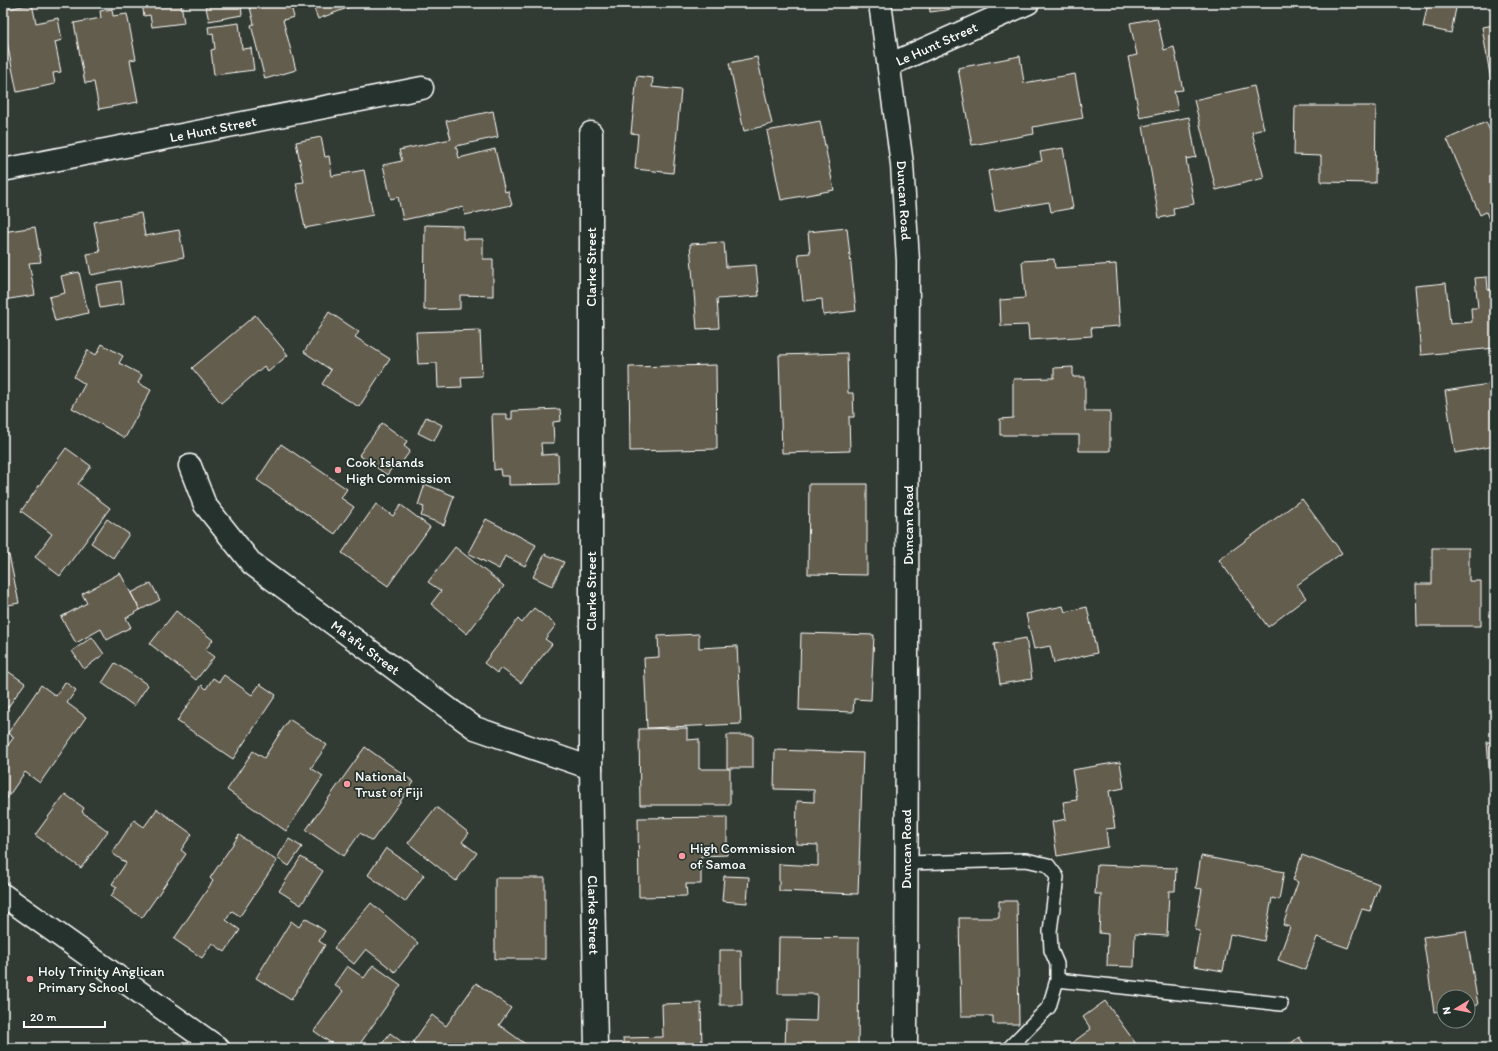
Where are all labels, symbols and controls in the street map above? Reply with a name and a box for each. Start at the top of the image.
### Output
street label: Le Hunt Street [893,19,980,70]
street label: Le Hunt Street [168,113,258,146]
street label: Duncan Road [893,160,915,241]
street label: Clarke Street [583,227,600,307]
place label: Cook Islands High Commission [346,454,451,487]
marker: Cook Islands High Commission [333,465,343,475]
street label: Duncan Road [900,485,917,565]
street label: Clarke Street [583,551,600,631]
street label: Ma'afu Street [327,617,403,679]
place label: National Trust of Fiji [355,768,423,801]
marker: National Trust of Fiji [342,779,352,789]
street label: Duncan Road [898,809,915,889]
place label: High Commission of Samoa [690,840,795,873]
marker: High Commission of Samoa [677,851,687,861]
street label: Clarke Street [584,875,602,955]
place label: Holy Trinity Anglican Primary School [38,963,165,996]
marker: Holy Trinity Anglican Primary School [25,974,35,984]
north arrow [1436,989,1476,1029]
scale bar [24,1003,105,1029]
text: N [1440,1006,1454,1015]
text: 20 m [30,1010,57,1024]

